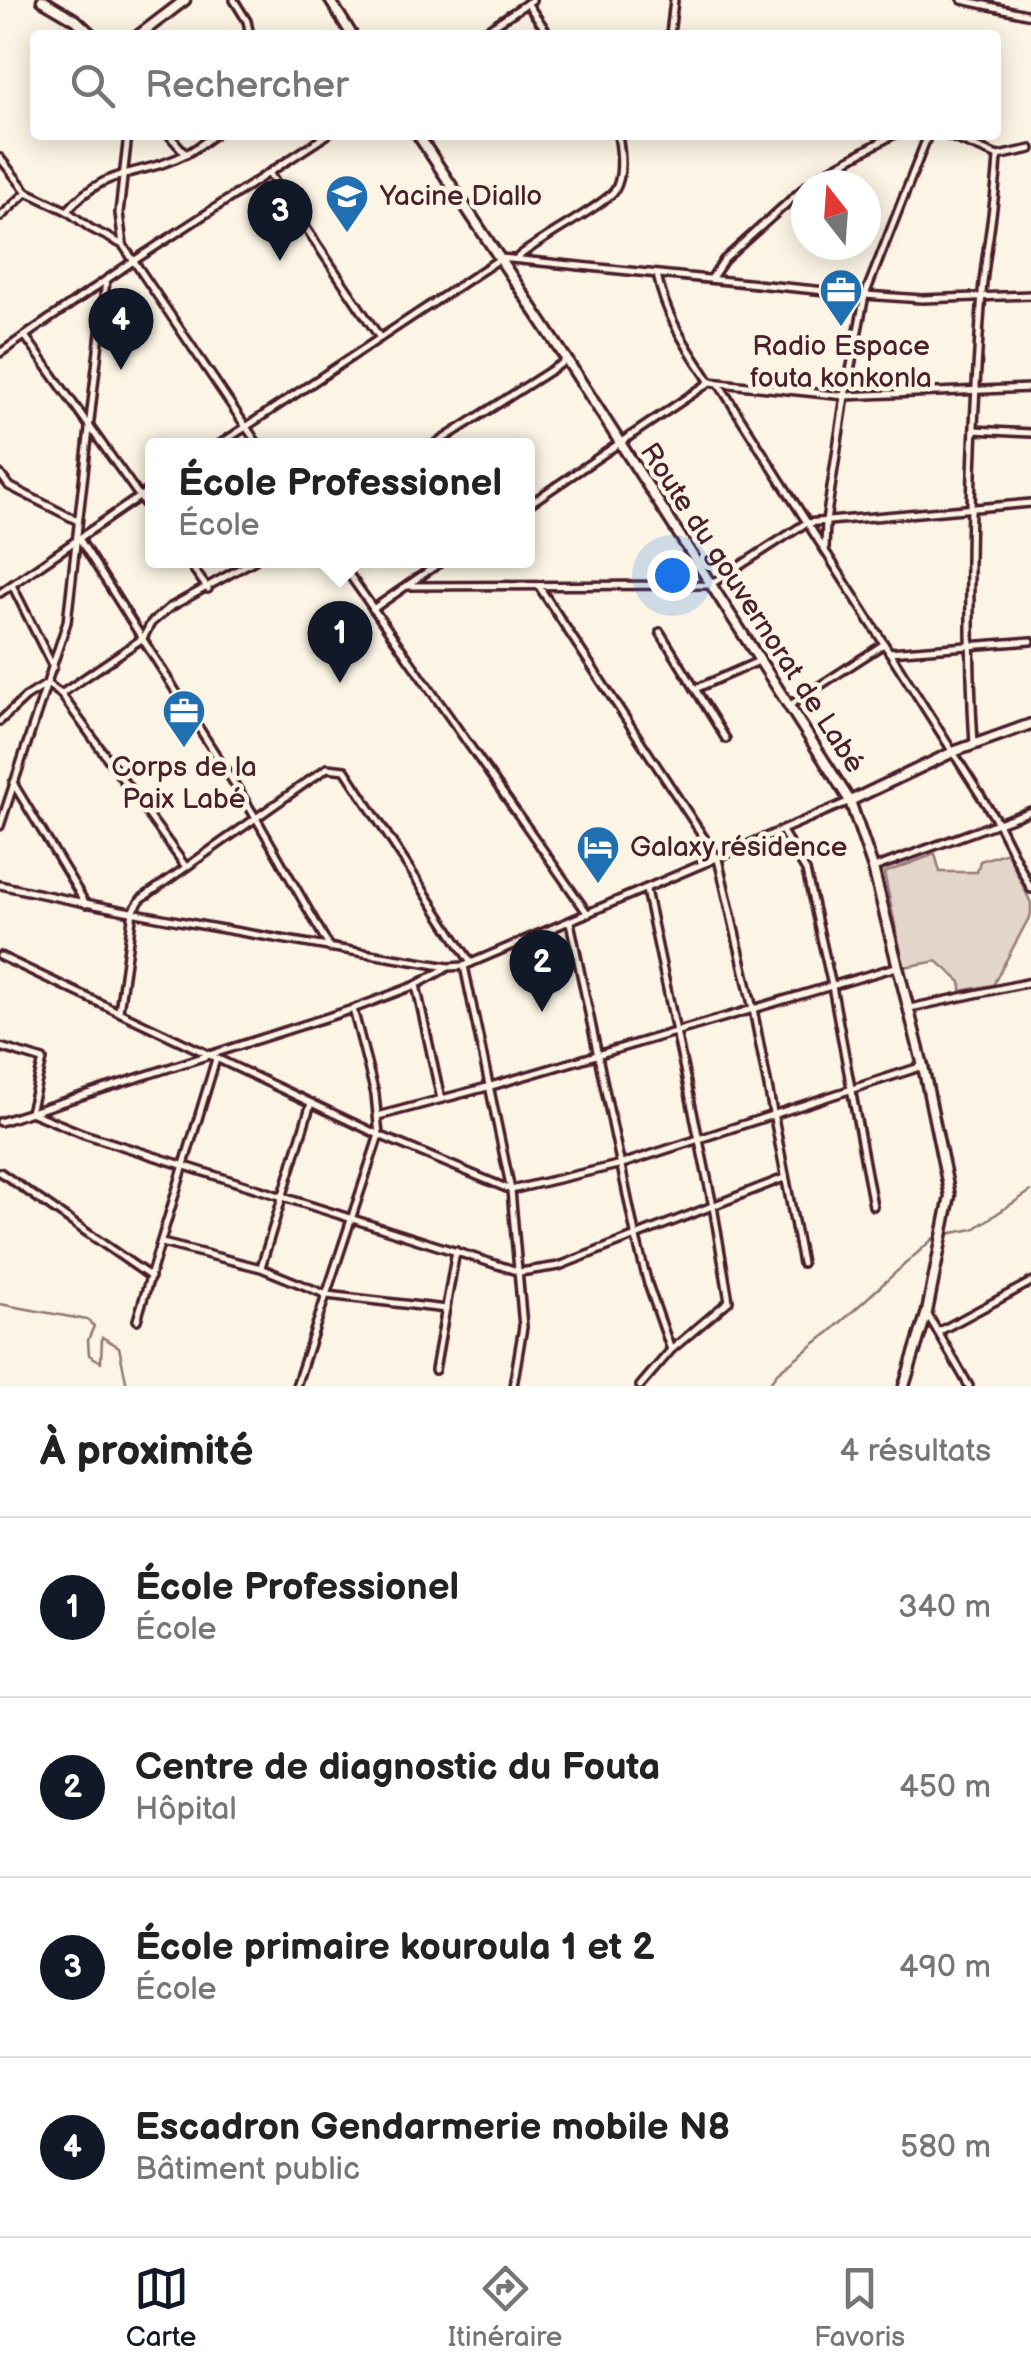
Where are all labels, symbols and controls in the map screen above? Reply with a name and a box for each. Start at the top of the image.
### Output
search box [30,30,1001,140]
icon: search [65,58,120,113]
text: Rechercher [145,63,349,108]
north arrow [791,170,881,260]
school or university icon: Yacine Diallo [324,173,370,234]
pin: 3 [248,178,312,261]
place label: Yacine Diallo [379,180,542,213]
office icon: Radio Espace fouta konkonla [818,267,864,328]
pin: 4 [88,288,154,370]
place label: Radio Espace fouta konkonla [750,330,932,395]
street label: Route du gouvernorat de Labé [633,437,871,779]
popup [145,438,535,568]
text: École Professionel [178,461,502,506]
text: École [178,506,259,545]
your location [647,550,698,601]
pin: 1 [308,600,372,683]
office icon: Corps de la Paix Labé [161,688,207,749]
place label: Corps de la Paix Labé [111,751,257,816]
hotel icon: Galaxy résidence [575,824,621,885]
place label: Galaxy résidence [630,831,847,864]
pin: 2 [510,930,574,1012]
text: À proximité [40,1426,253,1477]
text: 4 résultats [840,1432,991,1471]
text: École Professionel [135,1565,459,1610]
text: 1 [66,1588,79,1627]
text: 340 m [898,1588,991,1627]
text: École [135,1610,216,1649]
text: Centre de diagnostic du Fouta [135,1745,660,1790]
text: 2 [63,1768,82,1807]
text: 450 m [899,1768,991,1807]
text: Hôpital [135,1790,237,1829]
text: École primaire kouroula 1 et 2 [135,1925,655,1970]
text: 3 [63,1948,82,1987]
text: 490 m [899,1948,991,1987]
text: École [135,1970,216,2009]
text: Escadron Gendarmerie mobile N8 [135,2105,730,2150]
text: 4 [63,2128,82,2167]
text: 580 m [900,2128,991,2167]
text: Bâtiment public [135,2150,360,2189]
tab: Carte [126,2261,196,2354]
tab: Itinéraire [448,2261,562,2354]
tab: Favoris [814,2261,905,2354]

